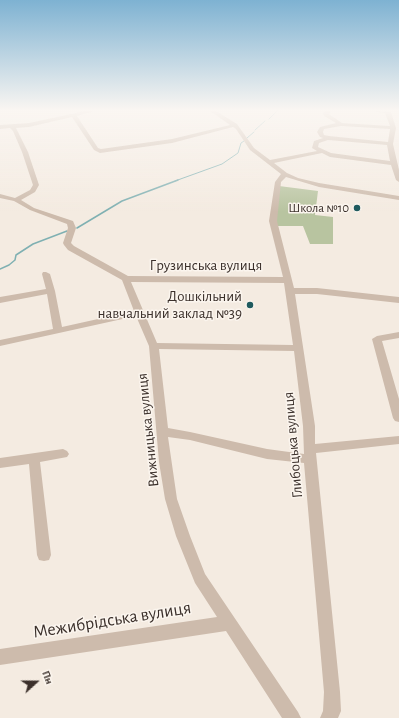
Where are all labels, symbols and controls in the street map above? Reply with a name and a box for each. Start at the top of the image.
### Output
place label: Школа №10 [288,200,349,216]
marker: Школа №10 [352,203,362,213]
street label: Грузинська вулиця [150,256,262,274]
place label: Дошкільний навчальний заклад №39 [98,287,242,322]
marker: Дошкільний навчальний заклад №39 [245,300,255,310]
street label: Вижницька вулиця [133,372,163,488]
street label: Глибоцька вулиця [279,391,307,499]
street label: Межибрідська вулиця [31,597,193,643]
north arrow [16,662,56,702]
text: Пн [40,669,55,686]

